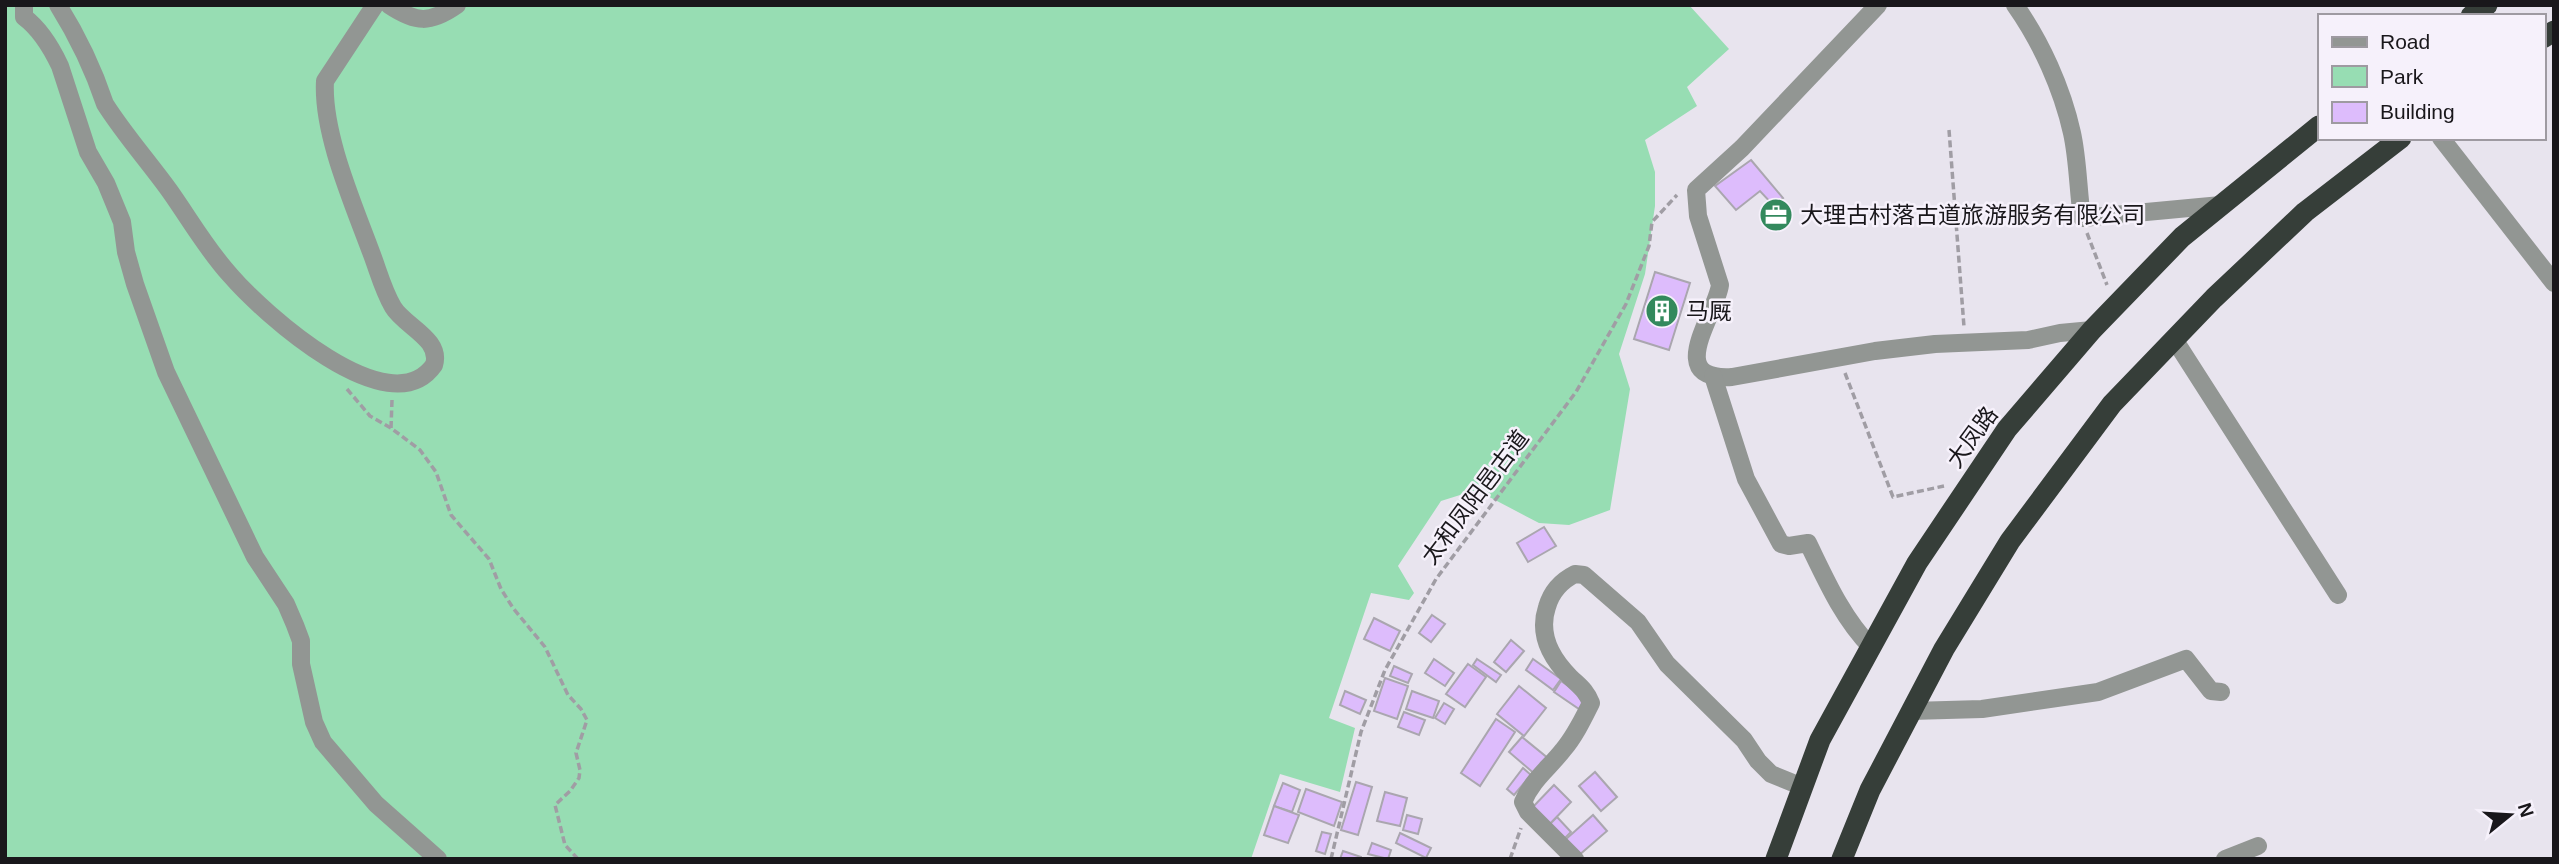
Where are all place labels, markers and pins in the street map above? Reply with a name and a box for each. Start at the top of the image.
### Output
office icon: 大理古村落古道旅游服务有限公司 [1757,196,1795,234]
place label: 大理古村落古道旅游服务有限公司 [1800,202,2145,228]
building icon: 马厩 [1643,292,1681,330]
place label: 马厩 [1686,298,1732,324]

